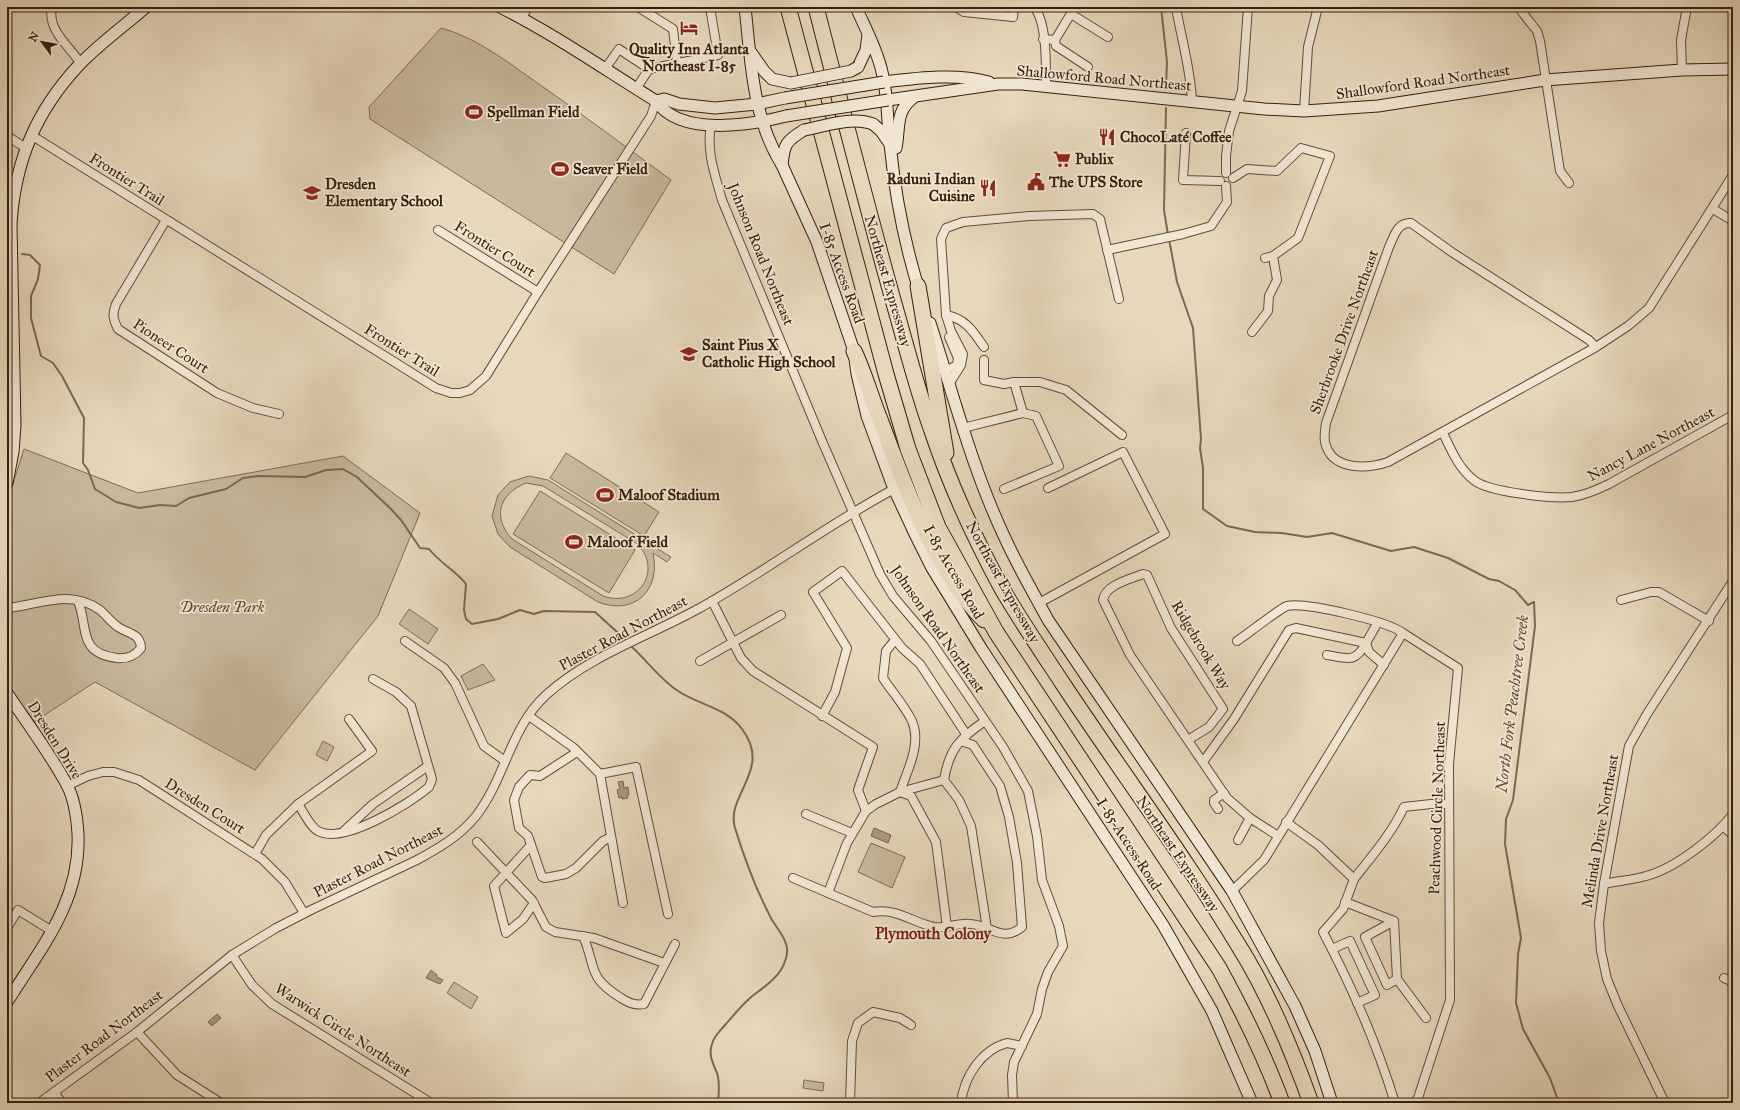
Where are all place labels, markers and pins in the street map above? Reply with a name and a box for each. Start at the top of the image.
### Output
hotel icon: Quality Inn Atlanta Northeast I-85 [679,18,699,38]
place label: Quality Inn Atlanta Northeast I-85 [629,40,750,75]
sports icon: Spellman Field [464,102,484,122]
place label: Spellman Field [487,103,580,122]
restaurant icon: ChocoLaté Coffee [1097,127,1117,147]
place label: ChocoLaté Coffee [1120,128,1232,146]
supermarket icon: Publix [1052,149,1072,169]
place label: Publix [1075,150,1114,168]
sports icon: Seaver Field [550,159,570,179]
place label: Seaver Field [573,160,648,178]
place label: Raduni Indian Cuisine [886,170,976,205]
public building icon: The UPS Store [1026,172,1046,192]
place label: The UPS Store [1048,173,1143,191]
place label: Dresden Elementary School [325,175,444,211]
restaurant icon: Raduni Indian Cuisine [978,178,998,198]
school or university icon: Dresden Elementary School [302,183,322,203]
place label: Saint Pius X Catholic High School [702,336,837,372]
school or university icon: Saint Pius X Catholic High School [679,344,699,364]
sports icon: Maloof Stadium [595,485,615,505]
place label: Maloof Stadium [618,486,720,504]
sports icon: Maloof Field [564,532,584,552]
place label: Maloof Field [587,533,669,551]

